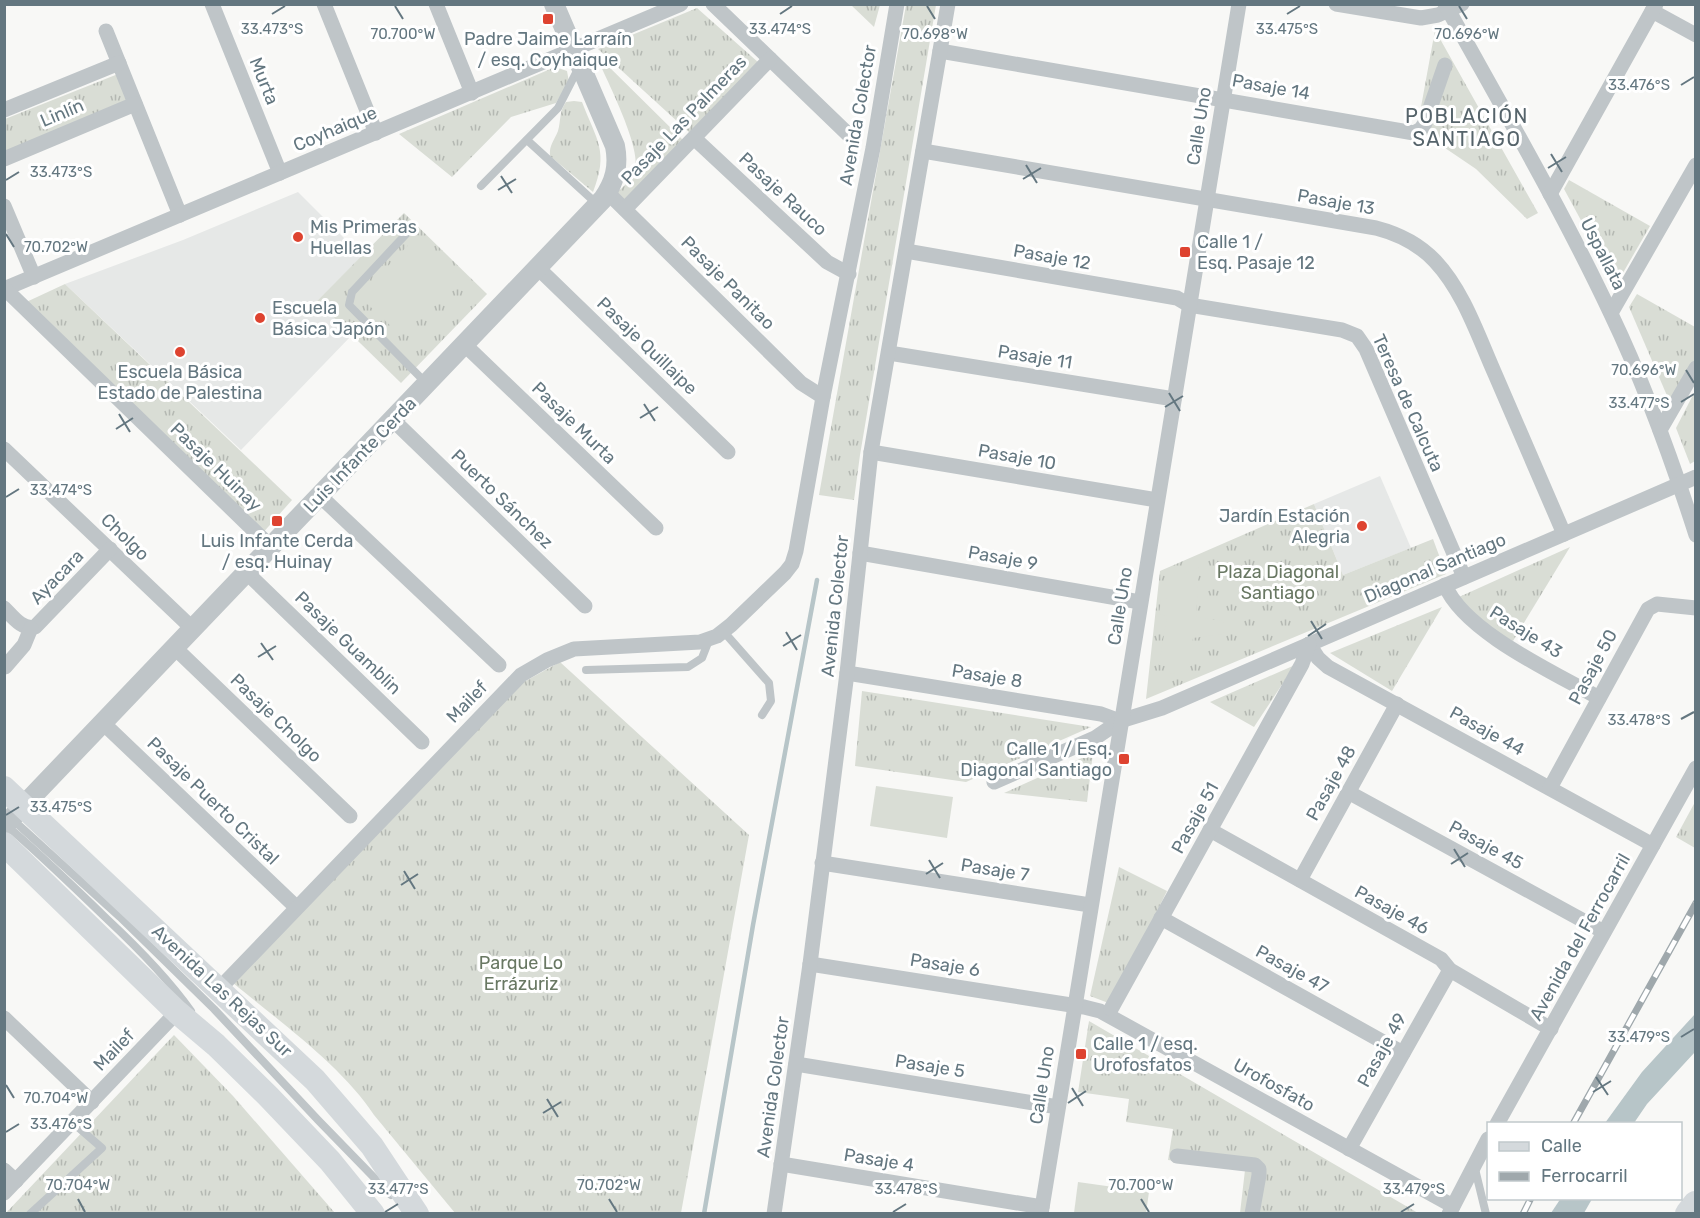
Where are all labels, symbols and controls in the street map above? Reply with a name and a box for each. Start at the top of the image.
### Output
marker: Padre Jaime Larraín / esq. Coyhaique [541,12,555,26]
text: 33.473°S [241,20,303,38]
text: 33.474°S [749,20,811,38]
text: 33.475°S [1256,20,1318,38]
text: 70.700°W [371,25,435,43]
text: 70.698°W [902,25,968,43]
text: 70.696°W [1434,25,1500,43]
place label: Padre Jaime Larraín / esq. Coyhaique [464,28,632,71]
street label: Avenida Colector [835,43,881,187]
street label: Pasaje Las Palmeras [617,51,751,189]
street label: Murta [245,54,283,108]
street label: Pasaje 14 [1230,69,1312,105]
text: 33.476°S [1608,76,1670,94]
street label: Calle Uno [1182,85,1216,167]
street label: Linlín [37,94,87,132]
street label: Coyhaique [290,102,380,156]
district label: POBLACIÓN SANTIAGO [1405,104,1529,151]
street label: Pasaje Rauco [734,148,832,240]
text: 33.473°S [30,163,92,181]
street label: Pasaje 13 [1296,184,1376,220]
street label: Uspallata [1576,214,1630,294]
place label: Mis Primeras Huellas [310,216,417,259]
marker: Mis Primeras Huellas [291,230,305,244]
place label: Calle 1 / Esq. Pasaje 12 [1197,231,1315,274]
street label: Pasaje Panitao [677,232,779,334]
text: 70.702°W [24,238,88,256]
street label: Pasaje 12 [1012,239,1092,275]
marker: Calle 1 / Esq. Pasaje 12 [1178,245,1192,259]
street label: Pasaje Quillaipe [592,293,702,399]
place label: Escuela Básica Japón [272,297,385,340]
marker: Escuela Básica Japón [253,311,267,325]
street label: Teresa de Calcuta [1368,331,1448,475]
street label: Pasaje 11 [996,340,1074,374]
marker: Escuela Básica Estado de Palestina [173,345,187,359]
place label: Escuela Básica Estado de Palestina [98,361,262,404]
text: 70.696°W [1611,361,1677,379]
street label: Pasaje Murta [527,377,621,469]
street label: Luis Infante Cerda [299,392,421,518]
text: 33.477°S [1608,394,1670,412]
street label: Pasaje Huinay [166,418,266,516]
street label: Pasaje 10 [976,439,1058,475]
street label: Puerto Sánchez [446,445,558,553]
text: 33.474°S [30,481,92,499]
place label: Jardín Estación Alegria [1219,505,1350,548]
street label: Cholgo [96,509,154,565]
marker: Luis Infante Cerda / esq. Huinay [270,514,284,528]
marker: Jardín Estación Alegria [1355,519,1369,533]
street label: Diagonal Santiago [1361,528,1509,608]
place label: Luis Infante Cerda / esq. Huinay [201,530,353,573]
street label: Avenida Colector [817,534,853,678]
street label: Pasaje 9 [966,541,1040,575]
street label: Ayacara [26,545,88,609]
park label: Plaza Diagonal Santiago [1217,561,1339,604]
street label: Calle Uno [1103,565,1137,647]
street label: Pasaje Guamblin [290,587,406,699]
street label: Pasaje 43 [1486,601,1566,663]
street label: Pasaje 50 [1564,626,1622,708]
street label: Pasaje 8 [950,660,1024,692]
street label: Pasaje Cholgo [226,669,326,767]
street label: Mailef [442,676,492,728]
street label: Pasaje 44 [1446,701,1528,761]
text: 33.478°S [1607,711,1671,729]
street label: Pasaje Puerto Cristal [143,732,283,870]
place label: Calle 1 / Esq. Diagonal Santiago [960,738,1112,781]
street label: Pasaje 48 [1301,742,1361,824]
marker: Calle 1 / Esq. Diagonal Santiago [1117,752,1131,766]
street label: Pasaje 51 [1167,779,1223,857]
text: 33.475°S [30,798,92,816]
street label: Pasaje 45 [1445,816,1527,874]
street label: Avenida del Ferrocarril [1525,850,1635,1024]
street label: Pasaje 7 [959,854,1031,886]
street label: Pasaje 46 [1351,881,1433,939]
street label: Avenida Las Rejas Sur [147,920,297,1062]
street label: Pasaje 47 [1252,940,1332,998]
street label: Pasaje 6 [908,949,982,981]
park label: Parque Lo Errázuriz [479,952,563,995]
street label: Pasaje 49 [1353,1009,1411,1091]
street label: Avenida Colector [752,1015,794,1159]
street label: Mailef [89,1024,139,1076]
text: 33.479°S [1608,1028,1670,1046]
place label: Calle 1 / esq. Urofosfatos [1093,1033,1198,1076]
street label: Calle Uno [1025,1044,1059,1126]
marker: Calle 1 / esq. Urofosfatos [1074,1047,1088,1061]
street label: Pasaje 5 [894,1050,966,1082]
street label: Urofosfato [1229,1054,1319,1116]
text: 70.704°W [24,1089,88,1107]
text: 33.476°S [30,1115,92,1133]
legend [1487,1122,1682,1200]
text: Calle [1541,1135,1582,1157]
street label: Pasaje 4 [842,1144,916,1176]
text: Ferrocarril [1541,1165,1628,1187]
text: 70.704°W [46,1176,110,1194]
text: 70.702°W [577,1176,641,1194]
text: 70.700°W [1109,1176,1173,1194]
text: 33.477°S [367,1180,429,1198]
text: 33.478°S [874,1180,938,1198]
text: 33.479°S [1383,1180,1445,1198]

